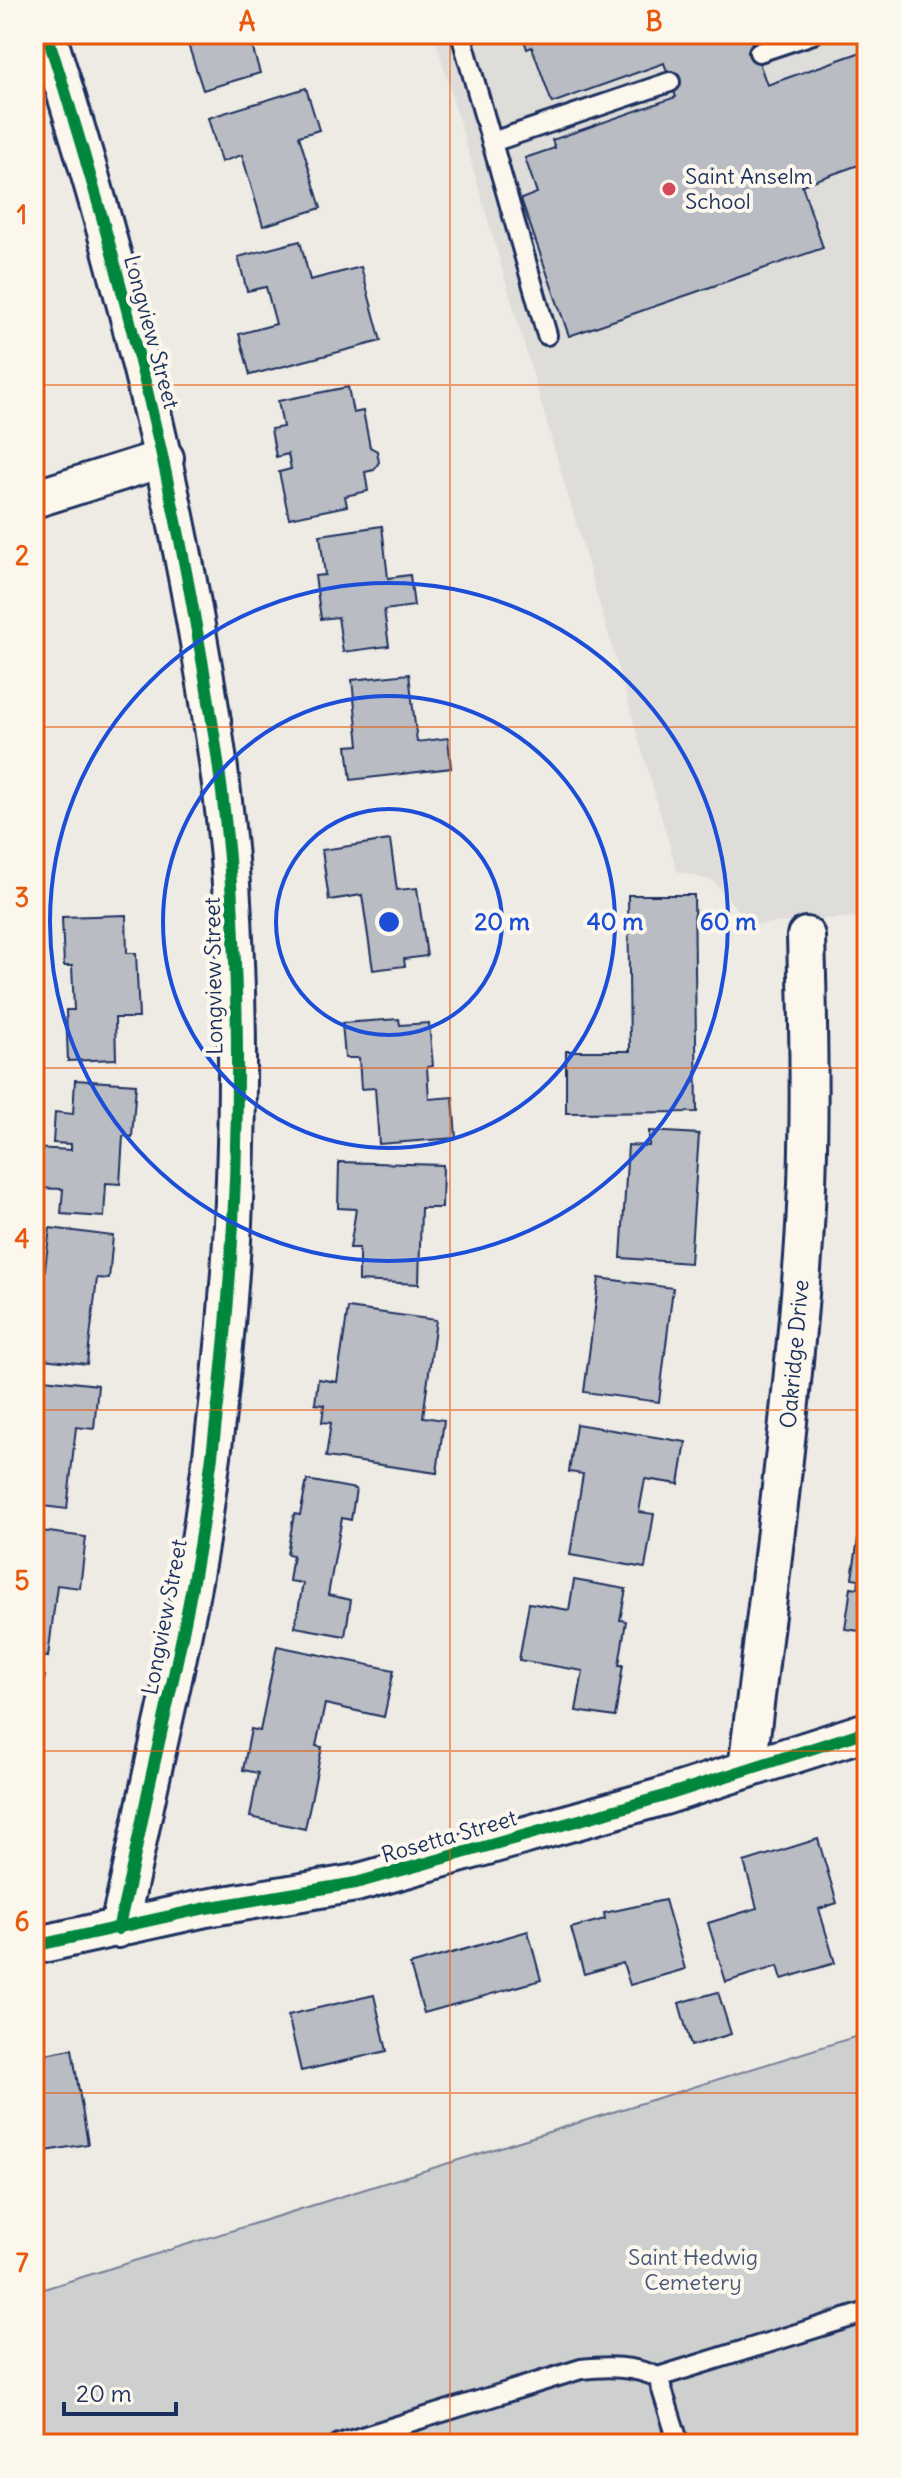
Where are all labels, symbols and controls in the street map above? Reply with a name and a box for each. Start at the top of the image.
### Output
text: A [239,5,256,38]
text: B [645,5,663,38]
place label: Saint Anselm School [685,162,813,215]
marker: Saint Anselm School [660,180,678,198]
text: 1 [17,198,27,231]
street label: Longview Street [118,252,186,412]
text: 2 [15,539,29,572]
text: 3 [15,881,29,914]
street label: Longview Street [198,897,228,1055]
text: 20 m [474,906,530,936]
text: 40 m [587,906,643,936]
text: 60 m [700,906,756,936]
centre of rings [375,908,403,936]
text: 4 [14,1222,30,1255]
street label: Oakridge Drive [774,1279,814,1429]
street label: Longview Street [135,1537,193,1697]
text: 5 [15,1564,30,1597]
street label: Rosetta Street [378,1803,520,1869]
text: 6 [14,1905,30,1938]
park label: Saint Hedwig Cemetery [628,2243,758,2296]
text: 7 [16,2246,29,2279]
scale bar [64,2366,176,2416]
text: 20 m [76,2378,132,2408]

